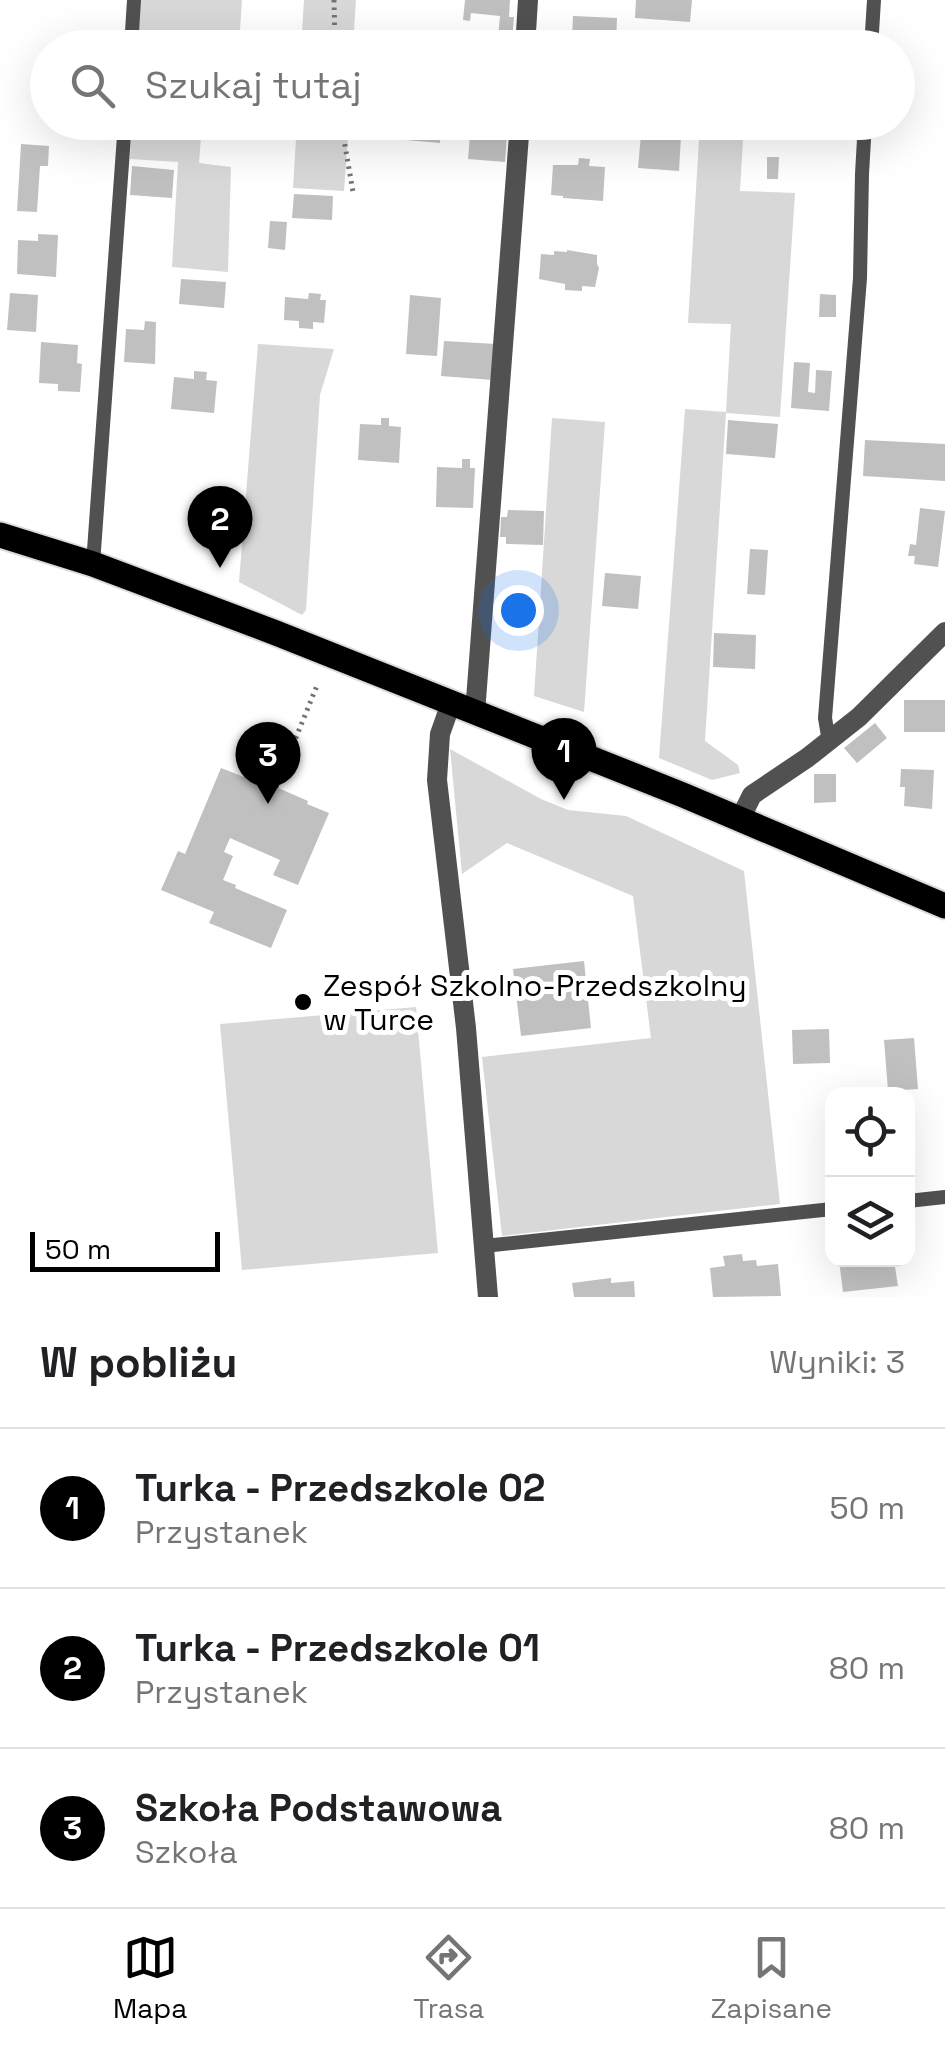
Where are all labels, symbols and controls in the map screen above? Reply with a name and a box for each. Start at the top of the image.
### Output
search box [30,30,915,140]
icon: search [65,58,120,113]
text: Szukaj tutaj [145,61,362,109]
pin: 2 [188,486,252,568]
your location [493,585,544,636]
pin: 1 [532,718,596,800]
pin: 3 [236,722,300,804]
place label: Zespół Szkolno-Przedszkolny w Turce [323,966,747,1039]
marker: Zespół Szkolno-Przedszkolny w Turce [292,991,314,1013]
map controls [825,1087,915,1267]
button: locate [825,1087,915,1177]
button: layers [825,1177,915,1267]
scale bar [30,1227,220,1272]
text: 50 m [45,1231,111,1267]
text: W pobliżu [40,1336,237,1389]
text: Wyniki: 3 [769,1342,905,1382]
text: Turka - Przedszkole 02 [135,1464,545,1512]
text: 1 [65,1488,80,1528]
text: 50 m [830,1488,905,1528]
text: Przystanek [135,1512,308,1552]
text: Turka - Przedszkole 01 [135,1624,540,1672]
text: 2 [63,1648,82,1688]
text: 80 m [829,1648,905,1688]
text: Przystanek [135,1672,308,1712]
text: Szkoła Podstawowa [135,1784,502,1832]
text: 3 [63,1808,82,1848]
text: 80 m [829,1808,905,1848]
text: Szkoła [135,1832,238,1872]
tab: Mapa [113,1930,187,2026]
tab: Trasa [413,1930,484,2026]
tab: Zapisane [710,1930,832,2026]

